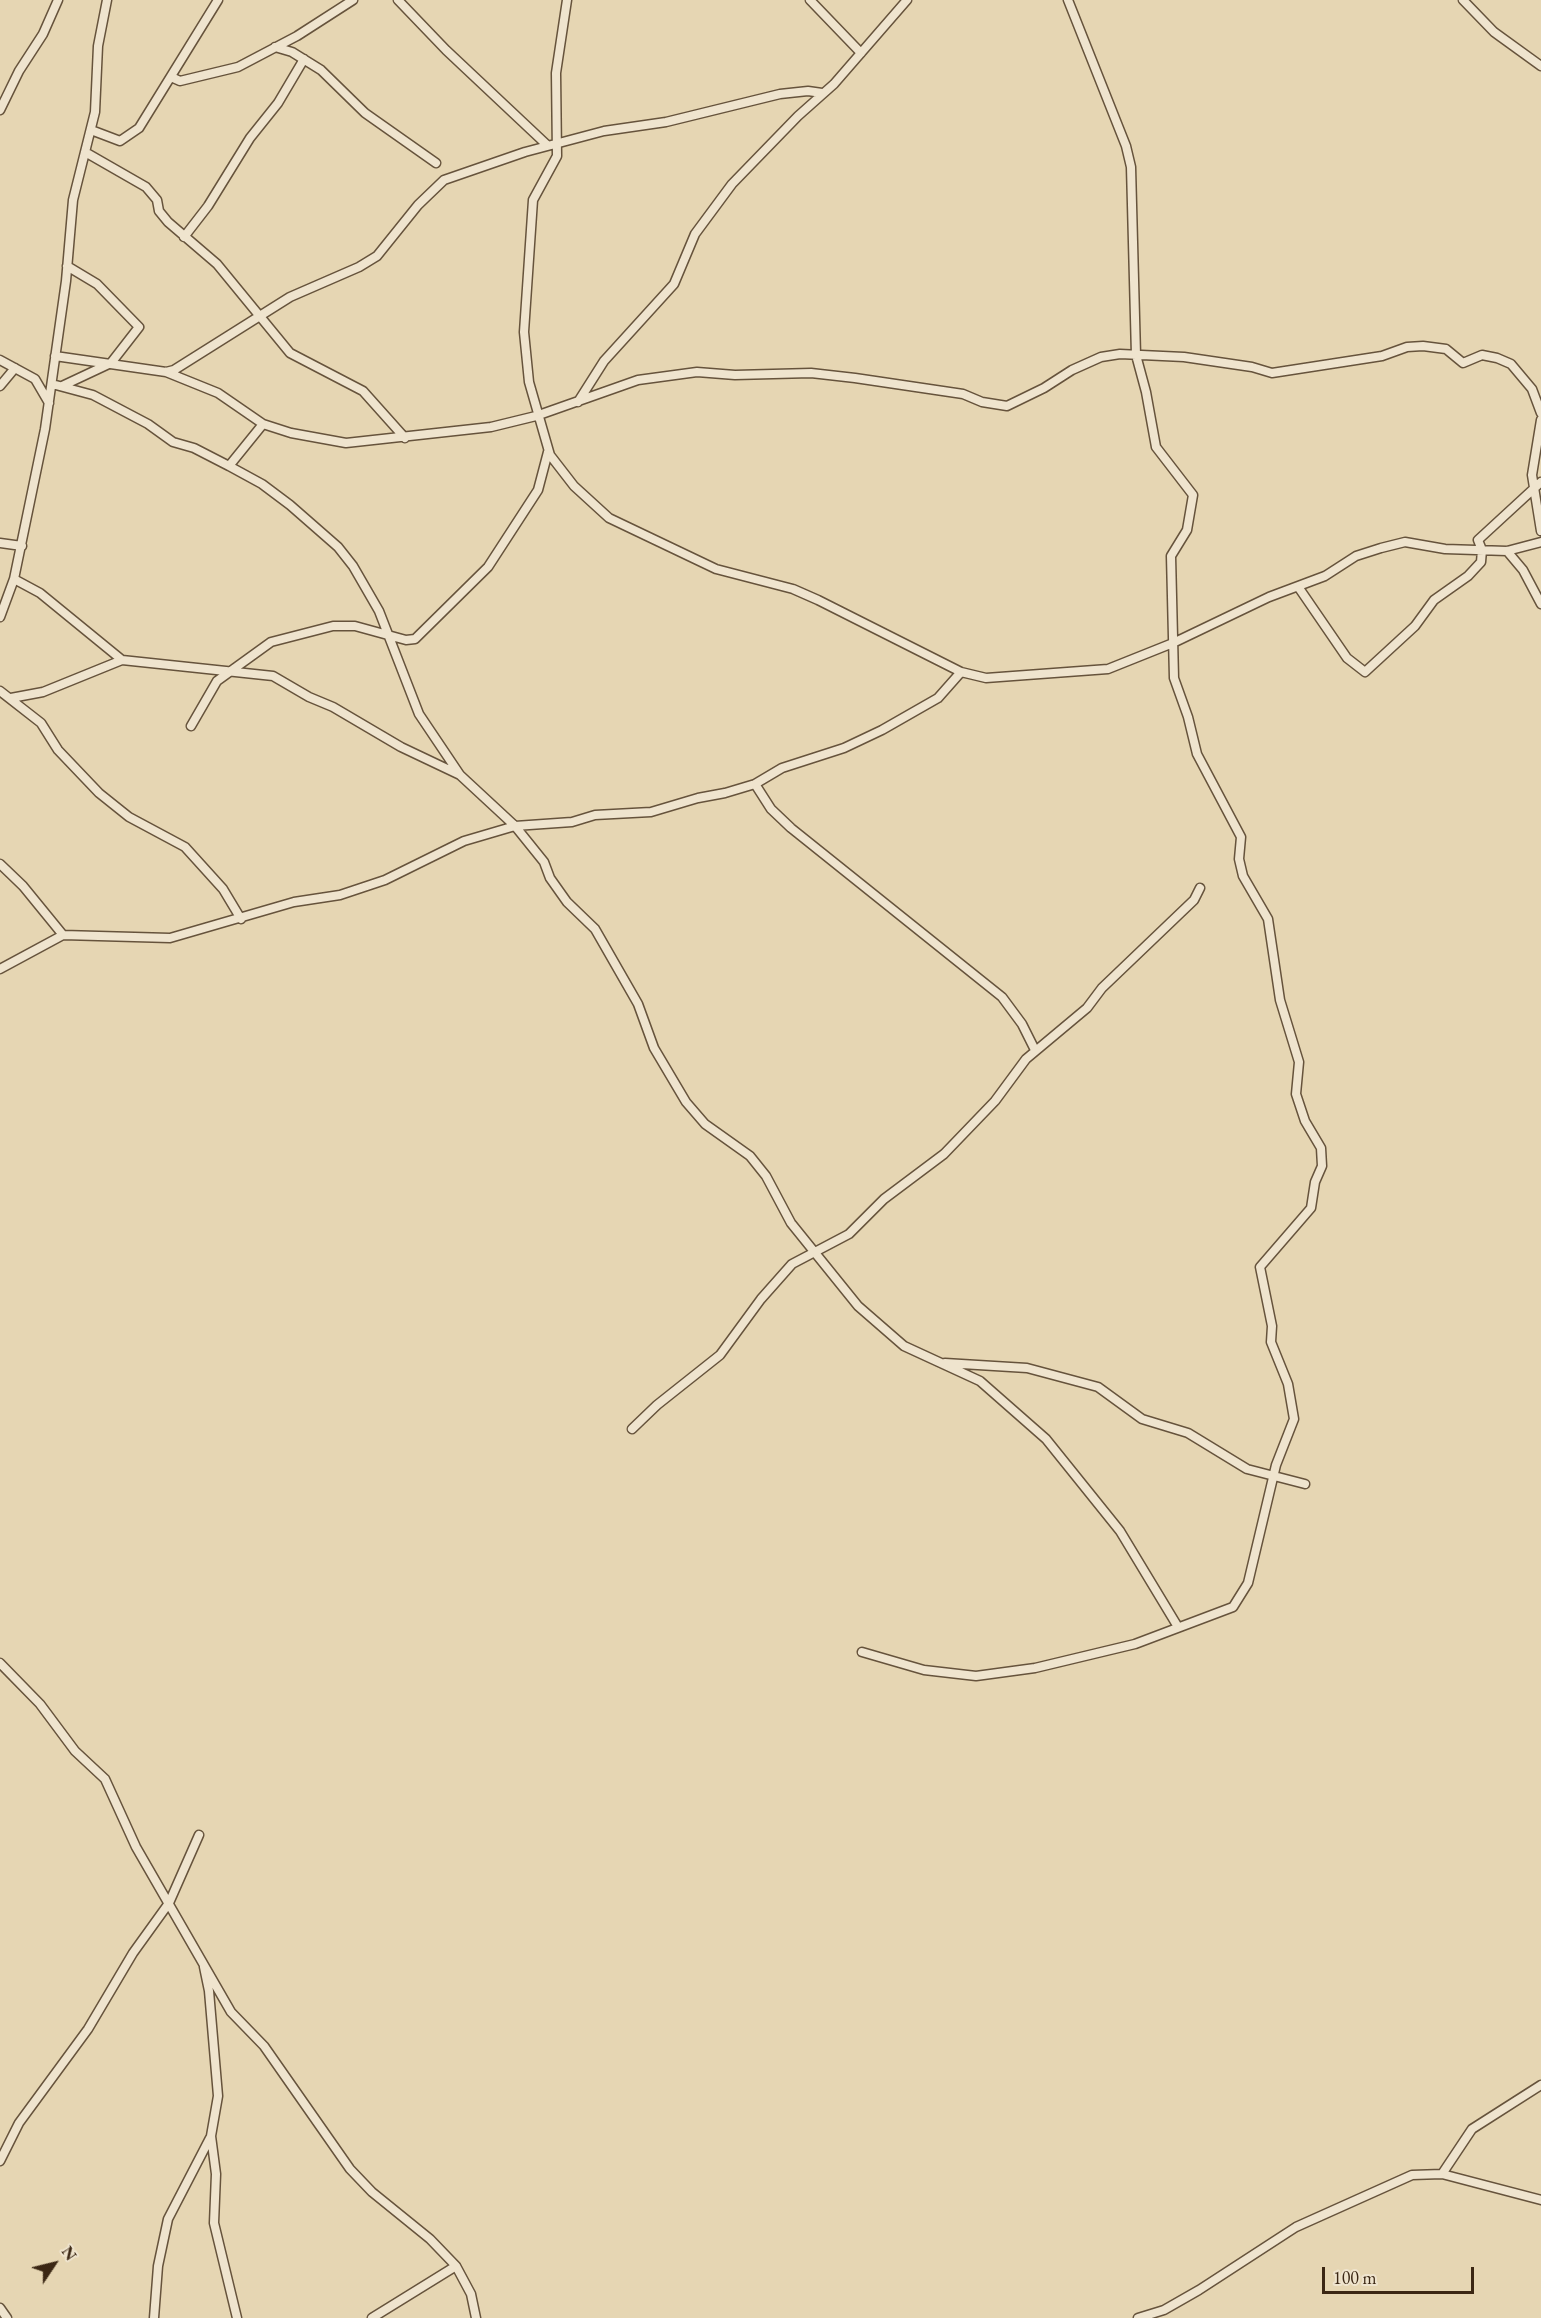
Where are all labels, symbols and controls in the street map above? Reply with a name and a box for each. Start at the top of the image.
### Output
north arrow [24,2234,84,2294]
text: N [57,2242,81,2265]
scale bar [1325,2255,1476,2293]
text: 100 m [1333,2266,1377,2289]

